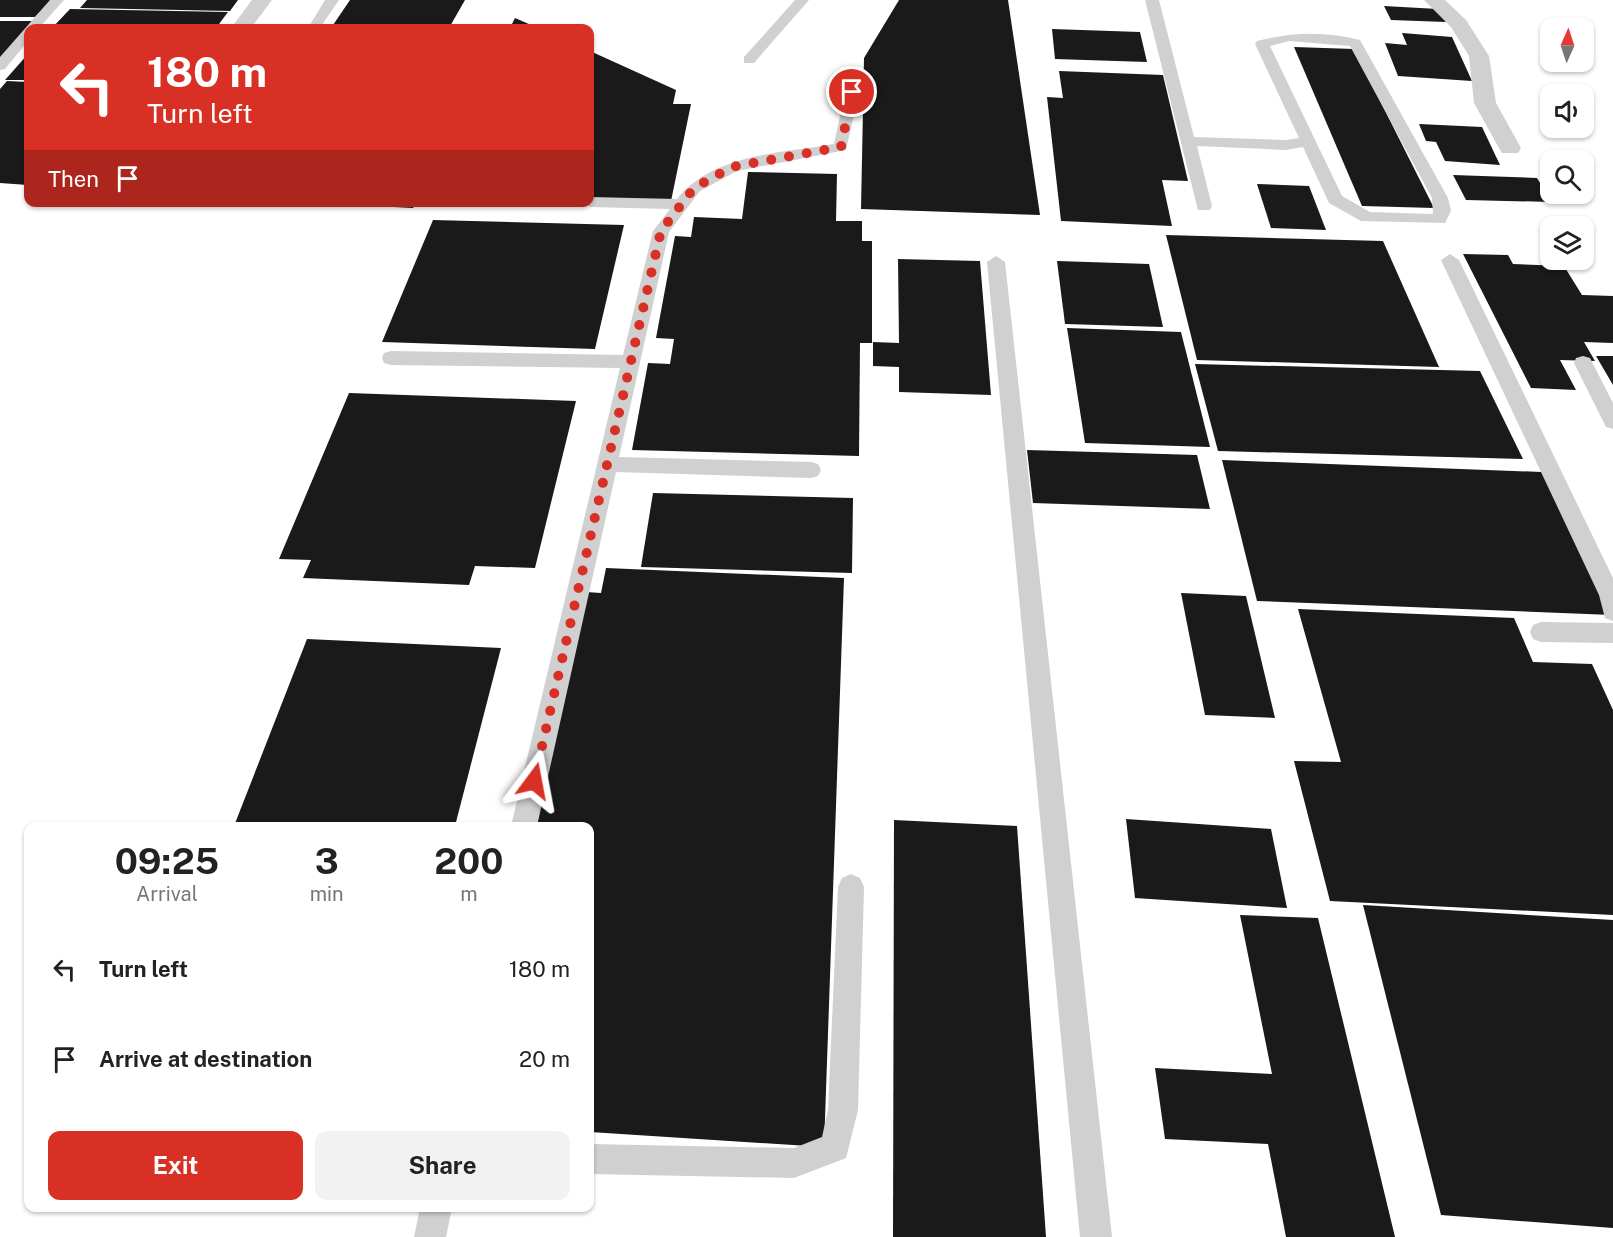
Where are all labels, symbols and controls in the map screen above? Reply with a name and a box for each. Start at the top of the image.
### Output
north arrow [1540,18,1594,72]
map controls [1540,18,1594,270]
text: 180 m [147,47,267,96]
icon: left [48,48,126,126]
pin [826,66,877,117]
icon: arrive [835,75,868,108]
button: sound [1540,84,1594,138]
text: Turn left [147,97,253,129]
button: search [1540,150,1594,204]
icon: arrive [111,162,144,195]
text: Then [48,166,99,192]
button: layers [1540,216,1594,270]
position arrow [502,749,566,813]
text: 09:25 [115,840,219,882]
text: 3 [315,840,339,882]
text: 200 [434,840,503,882]
text: Arrival [136,882,198,906]
text: min [310,882,344,906]
text: m [460,882,477,906]
icon: left [48,953,81,986]
text: Turn left [99,956,188,982]
text: 180 m [509,956,570,982]
icon: arrive [48,1043,81,1076]
text: Arrive at destination [99,1046,312,1072]
text: 20 m [519,1046,570,1072]
button: Exit [48,1131,303,1200]
button: Share [315,1131,570,1200]

